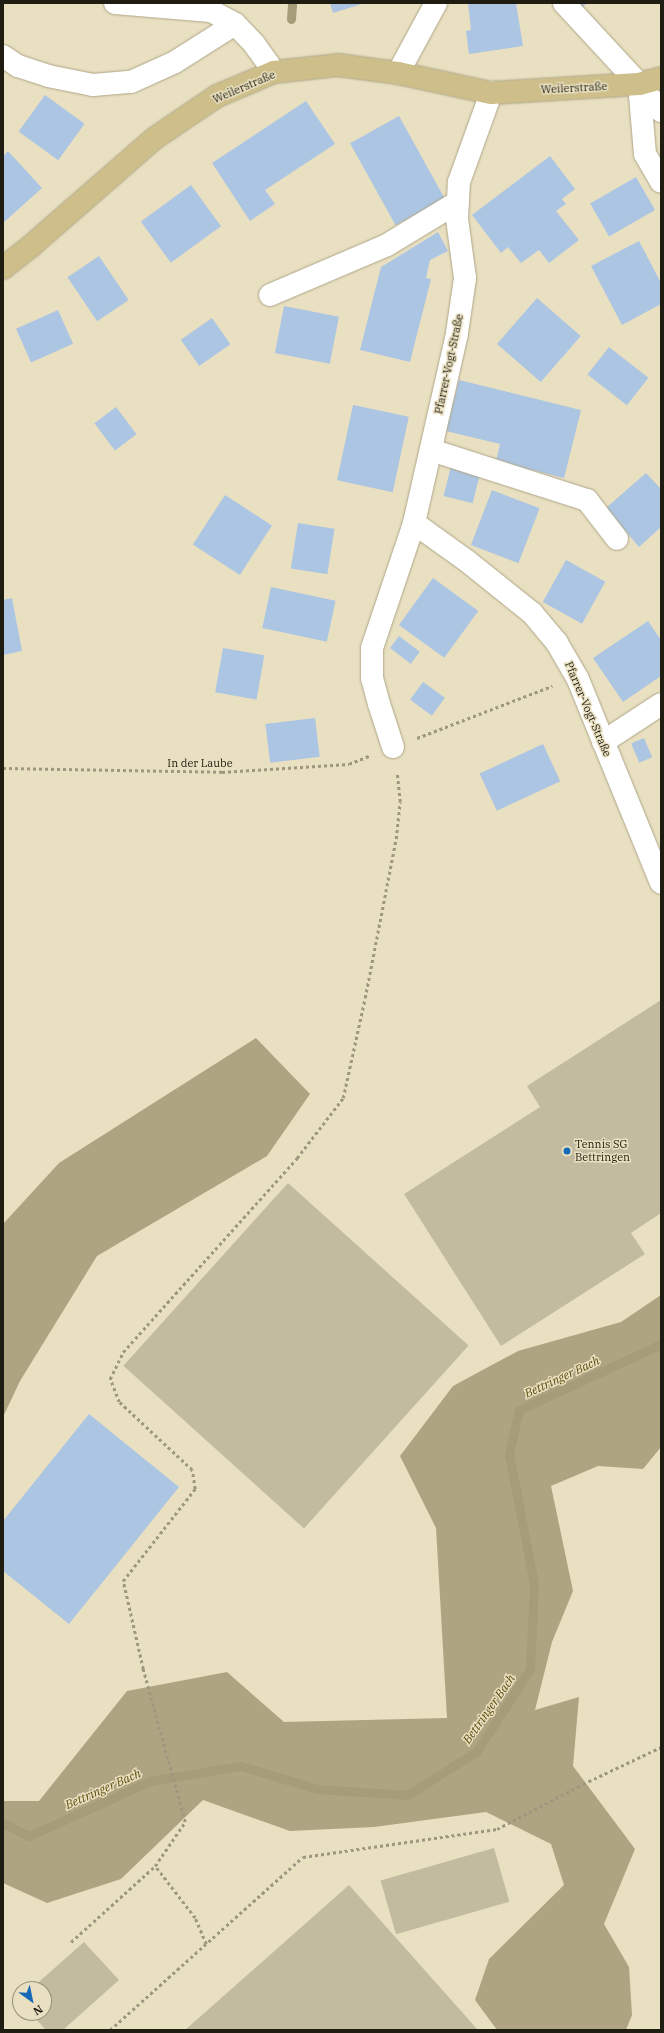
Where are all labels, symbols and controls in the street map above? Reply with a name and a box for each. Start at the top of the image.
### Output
street label: Weilerstraße [211,68,277,106]
street label: Weilerstraße [540,80,608,96]
street label: Pfarrer-Vogt-Straße [432,313,466,415]
street label: Pfarrer-Vogt-Straße [562,660,614,758]
street label: In der Laube [167,756,233,770]
place label: Tennis SG Bettringen [575,1138,630,1164]
marker: Tennis SG Bettringen [562,1146,572,1156]
water label: Bettringer Bach [522,1353,602,1401]
water label: Bettringer Bach [460,1672,518,1746]
water label: Bettringer Bach [63,1766,143,1812]
north arrow [12,1981,52,2021]
text: N [31,2002,45,2018]

